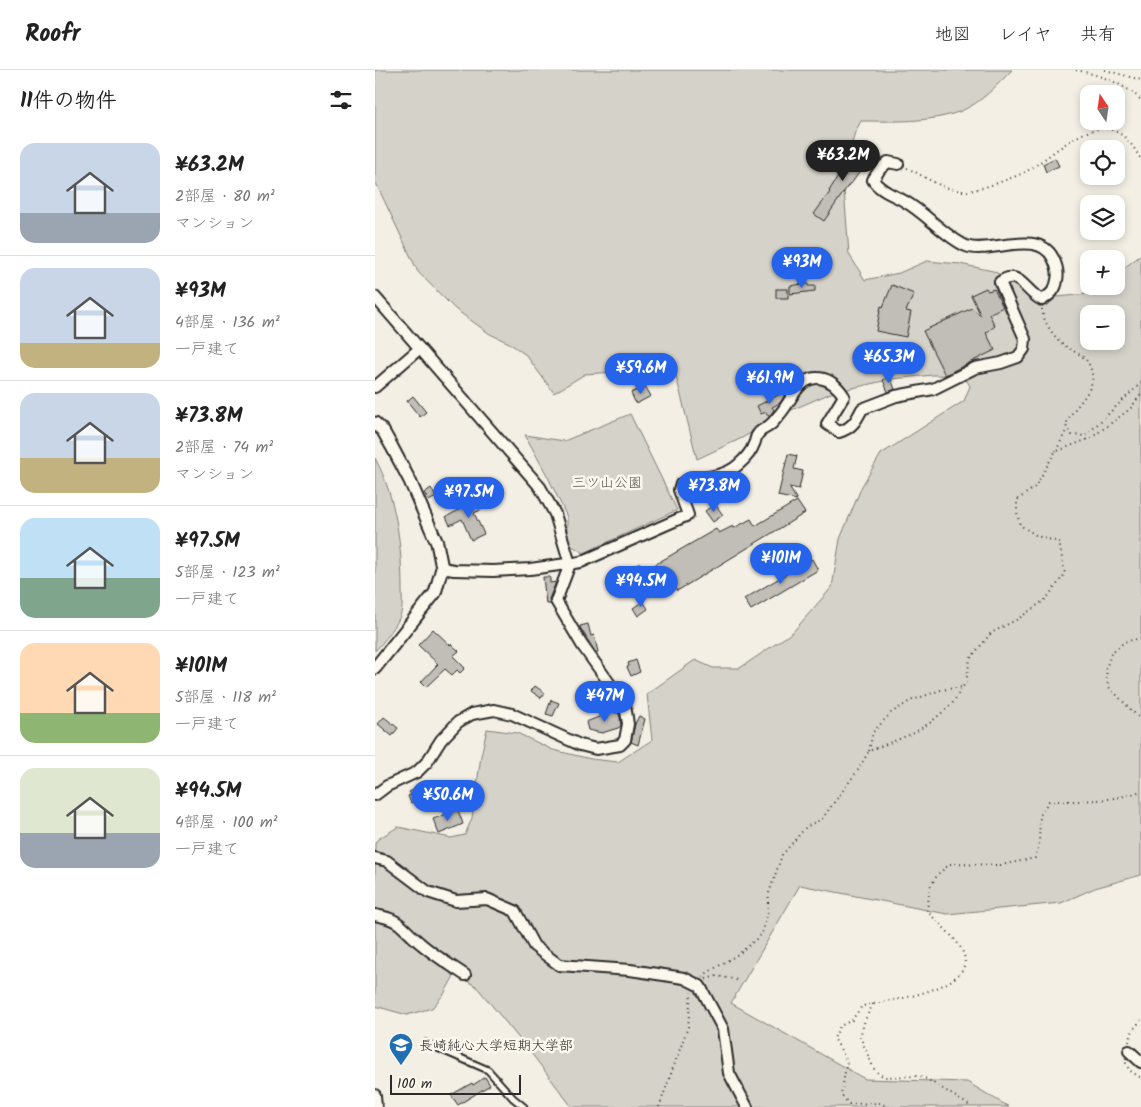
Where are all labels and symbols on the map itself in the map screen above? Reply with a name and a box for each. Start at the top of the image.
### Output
north arrow [1080,85,1125,130]
pin: ¥63.2M [802,140,884,182]
pin: ¥93M [772,246,832,289]
pin: ¥65.3M [848,342,930,384]
pin: ¥59.6M [600,352,682,395]
pin: ¥61.9M [729,362,811,405]
pin: ¥73.8M [673,470,755,513]
park label: 三ツ山公園 [572,472,642,494]
pin: ¥97.5M [428,476,510,519]
pin: ¥101M [746,542,816,585]
pin: ¥94.5M [600,566,682,608]
pin: ¥47M [575,680,635,723]
pin: ¥50.6M [407,780,489,822]
school or university icon: 長崎純心大学短期大学部 [388,1032,414,1066]
place label: 長崎純心大学短期大学部 [419,1035,573,1057]
scale bar [390,1072,521,1095]

